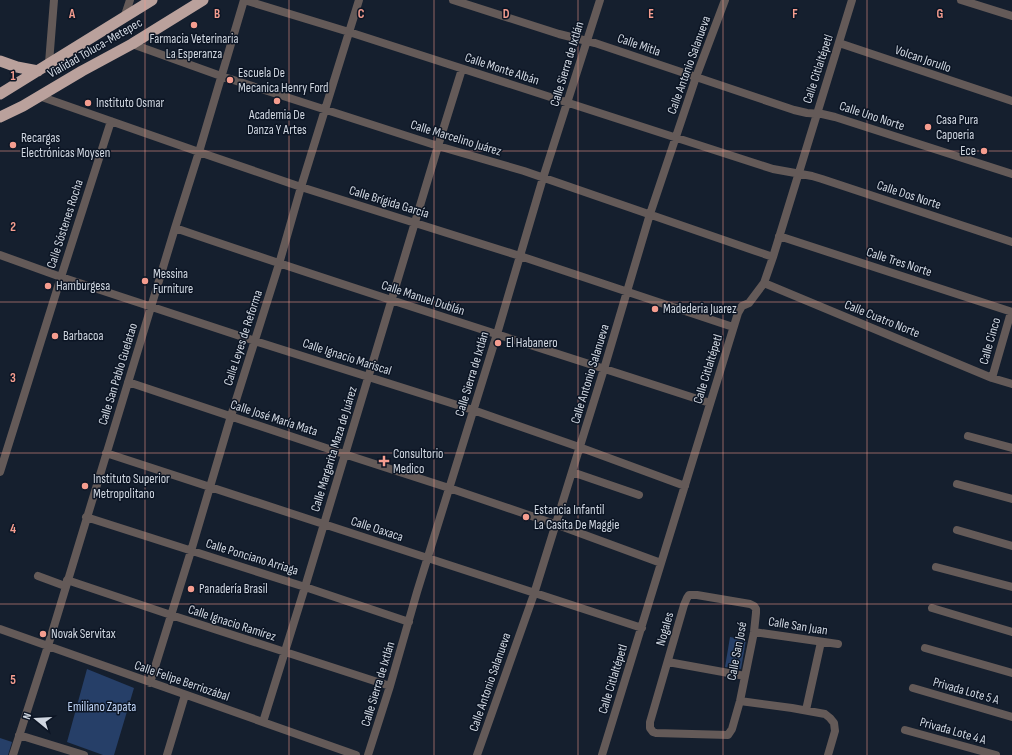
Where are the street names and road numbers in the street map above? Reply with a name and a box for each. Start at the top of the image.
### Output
street label: Vialidad Toluca-Metepec [45,14,145,82]
street label: Calle Antonio Salanueva [664,14,714,116]
street label: Calle Sierra de Ixtlán [547,20,587,108]
street label: Calle Mitla [615,30,663,60]
street label: Calle Citlaltépetl [799,32,837,106]
street label: Volcan Jorullo [893,42,953,76]
street label: Calle Monte Albán [463,49,541,89]
street label: Calle Uno Norte [837,98,907,134]
street label: Calle Marcelino Juárez [408,117,504,160]
street label: Calle Dos Norte [875,177,943,213]
street label: Calle Sóstenes Rocha [43,178,87,270]
street label: Calle Brígida García [347,182,431,222]
street label: Calle Tres Norte [864,244,934,280]
street label: Calle Manuel Dublán [379,277,467,319]
street label: Calle Leyes de Reforma [220,288,266,388]
street label: Calle Cuatro Norte [842,297,922,341]
street label: Calle Cinco [976,316,1004,366]
street label: Calle San Pablo Guelatao [95,321,141,427]
street label: Calle Antonio Salanueva [567,322,613,426]
street label: Calle Sierra de Ixtlán [452,330,492,418]
street label: Calle Citlaltépetl [690,332,726,406]
street label: Calle Ignacio Mariscal [300,335,394,379]
street label: Calle Margarita Maza de Juárez [307,384,361,514]
street label: Calle José María Mata [228,396,320,440]
street label: Calle Oaxaca [349,513,405,545]
street label: Calle Ponciano Arriaga [204,535,300,579]
street label: Calle Ignacio Ramírez [186,601,278,645]
street label: Nogales [653,610,678,648]
street label: Calle San Juan [767,613,829,639]
street label: Calle San José [723,620,751,682]
street label: Calle Antonio Salanueva [466,631,514,733]
street label: Calle Sierra de Ixtlán [358,640,398,728]
street label: Calle Citlaltépetl [595,642,631,716]
street label: Calle Felipe Berriozábal [132,657,232,705]
street label: Privada Lote 5 A [931,674,1001,708]
street label: Privada Lote 4 A [918,714,988,748]

